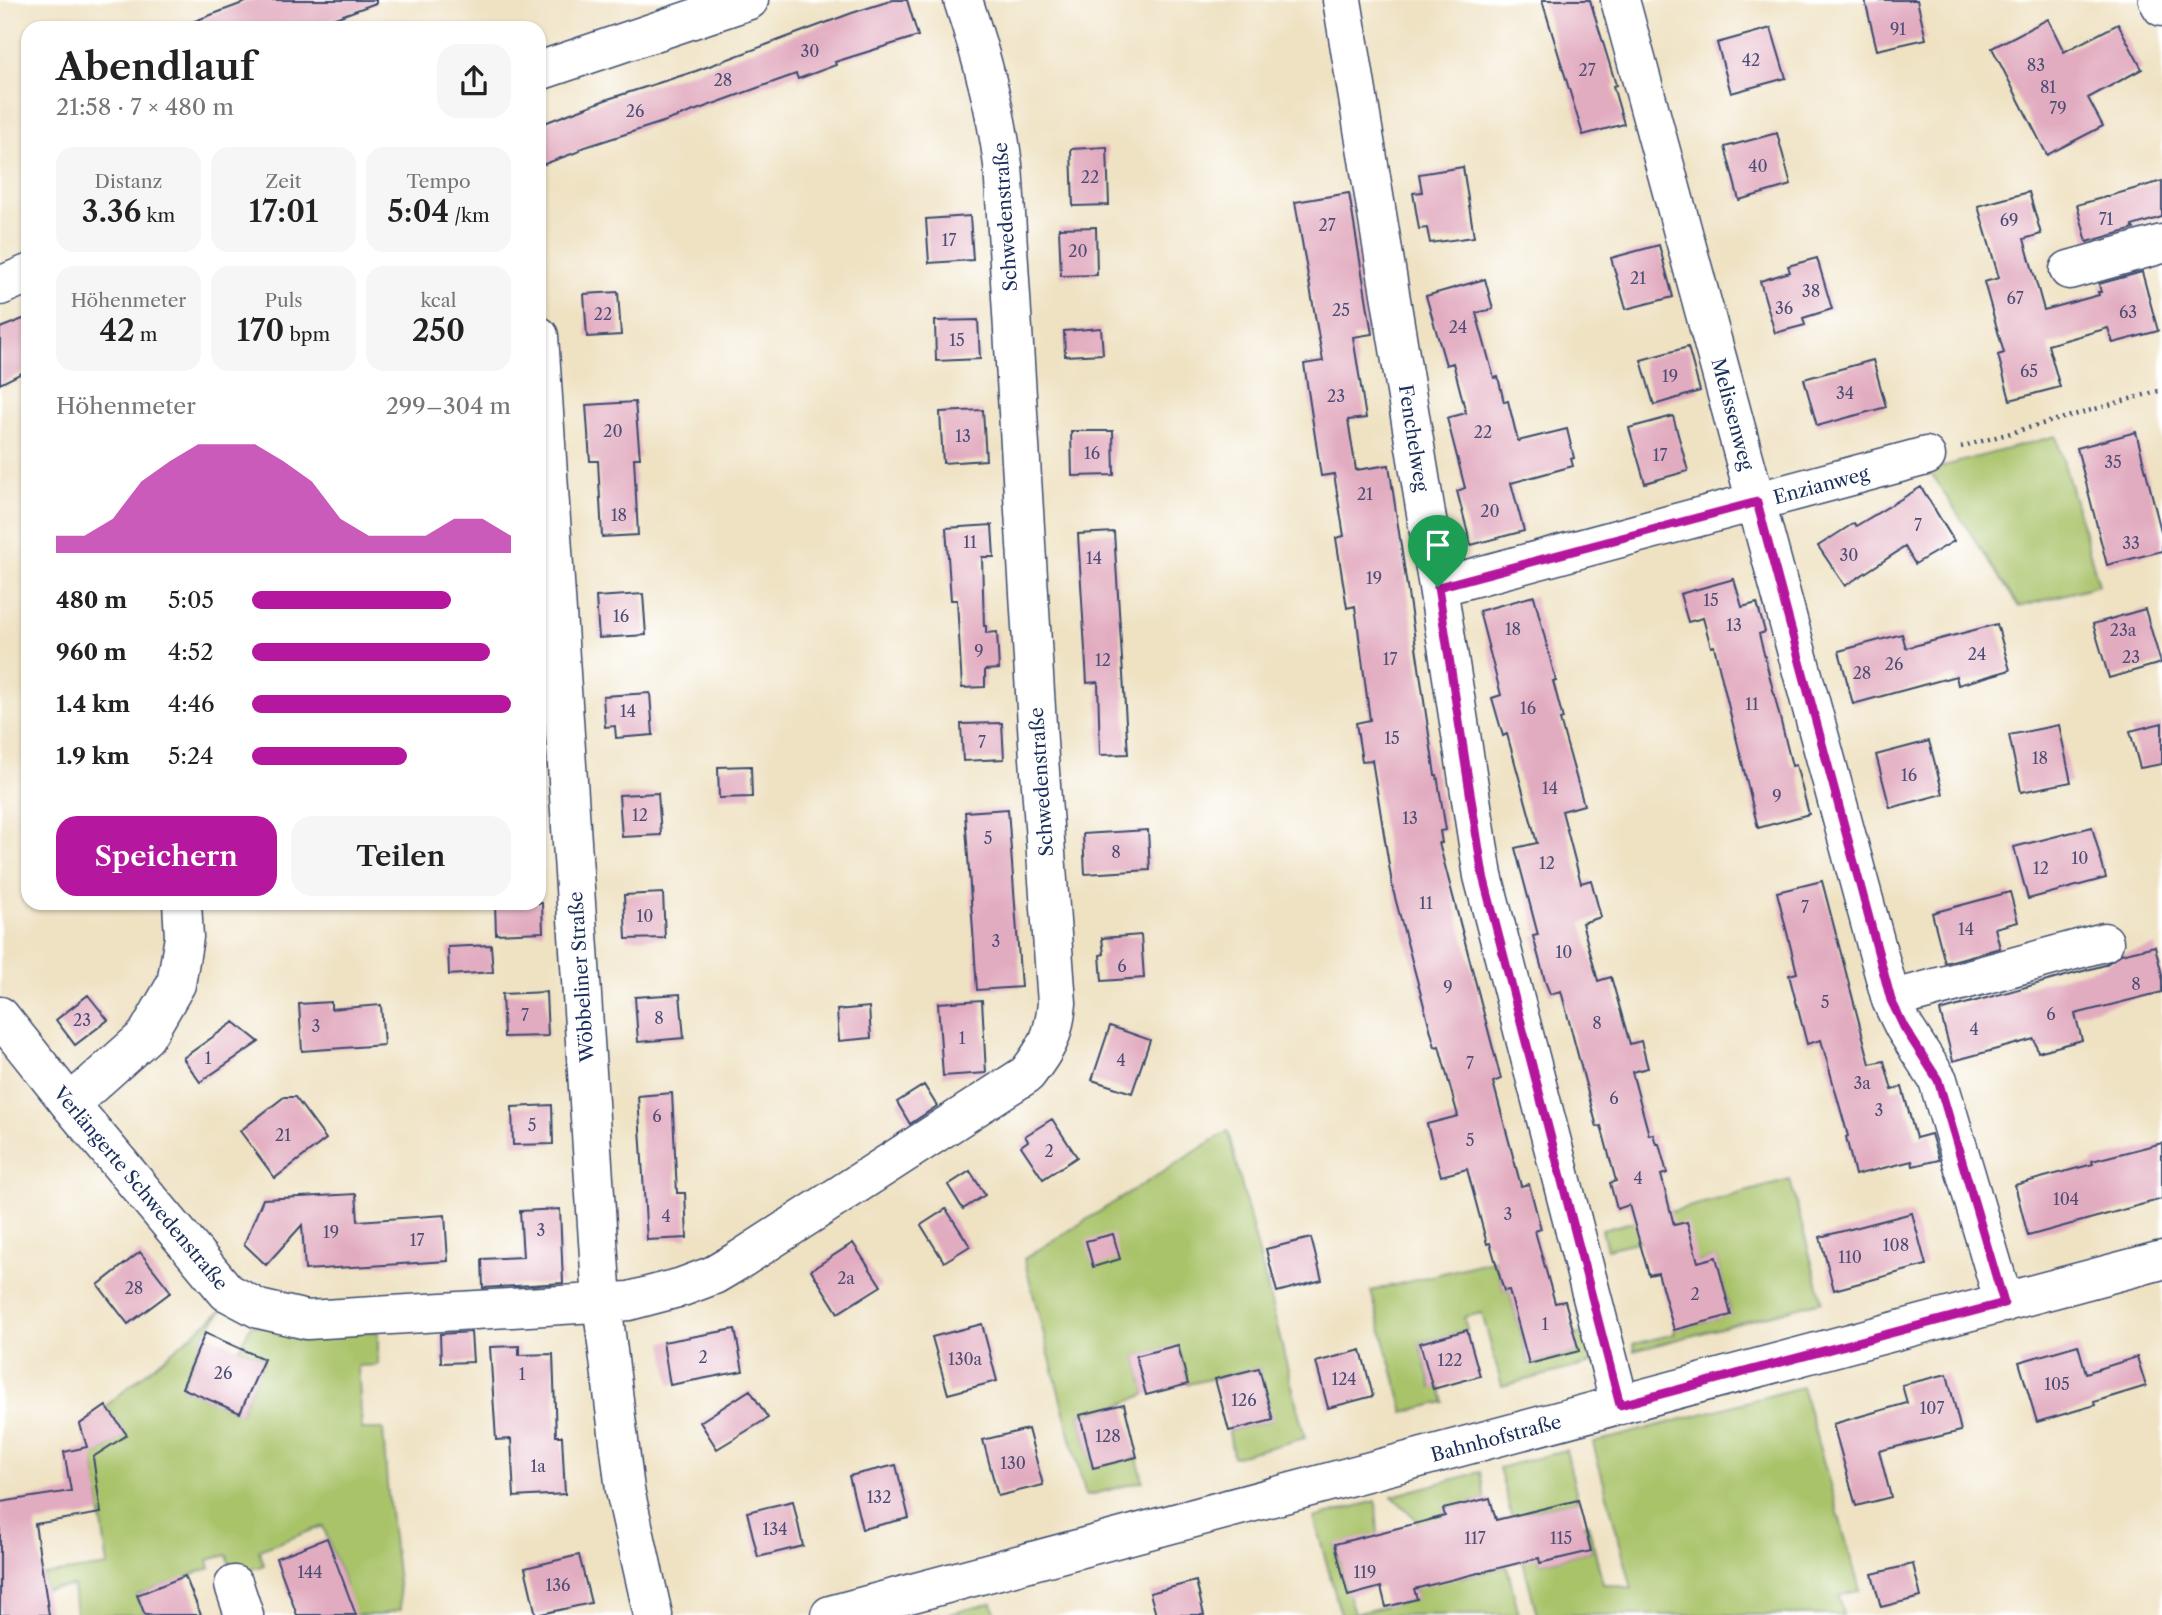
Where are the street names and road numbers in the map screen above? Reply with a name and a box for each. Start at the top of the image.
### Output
street label: Schwedenstraße [989,142,1022,292]
street label: Melissenweg [1706,355,1759,474]
street label: Fenchelweg [1394,383,1433,494]
street label: Enzianweg [1771,461,1872,509]
street label: Schwedenstraße [1025,707,1058,857]
street label: Wöbbeliner Straße [564,891,599,1064]
street label: Verlängerte Schwedenstraße [48,1081,233,1295]
street label: Bahnhofstraße [1428,1410,1564,1467]

